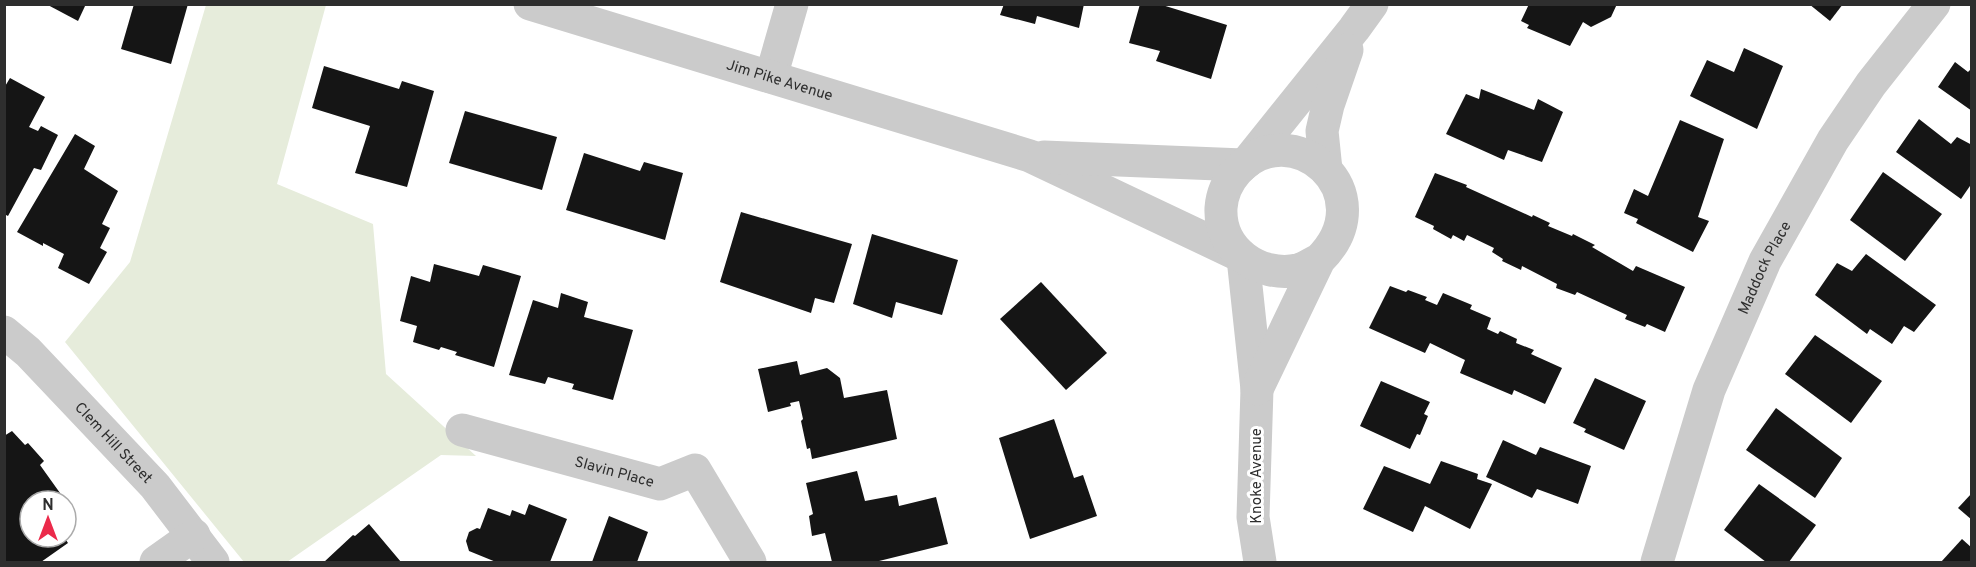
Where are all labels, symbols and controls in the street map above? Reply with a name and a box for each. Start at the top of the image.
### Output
street label: Jim Pike Avenue [724,56,835,106]
street label: Maddock Place [1735,218,1796,318]
street label: Clem Hill Street [70,399,156,488]
street label: Knoke Avenue [1248,428,1267,524]
street label: Slavin Place [572,453,656,493]
north arrow [18,489,78,549]
text: N [42,496,54,516]

